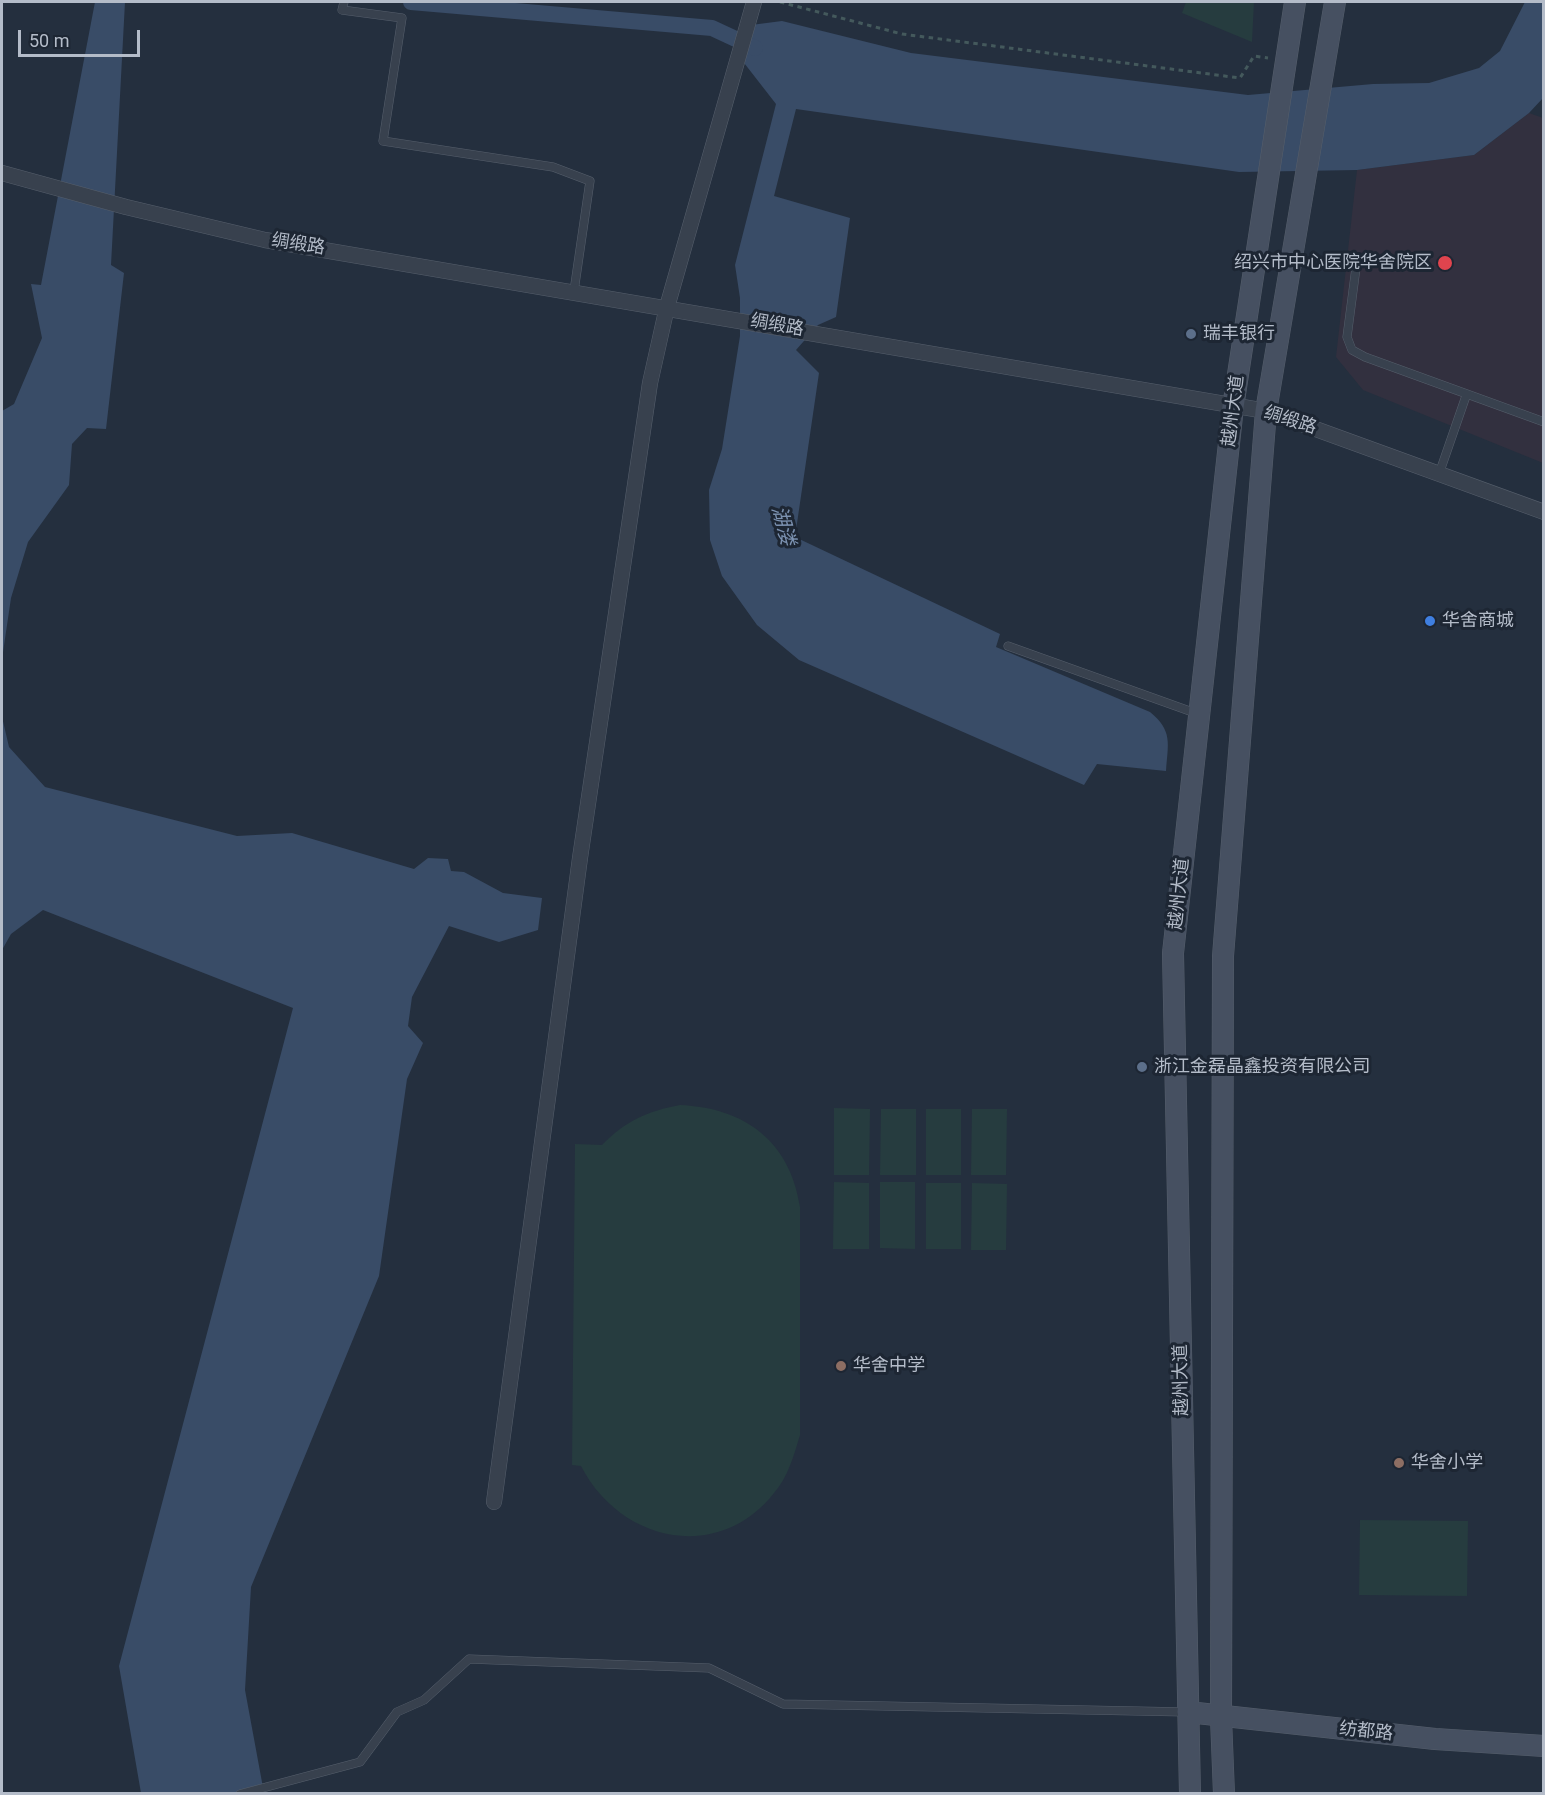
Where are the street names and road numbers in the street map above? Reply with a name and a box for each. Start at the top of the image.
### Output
street label: 绸缎路 [270,230,326,260]
street label: 绸缎路 [749,311,805,341]
street label: 越州大道 [1219,374,1249,448]
street label: 绸缎路 [1261,402,1319,440]
street label: 越州大道 [1165,857,1195,931]
street label: 越州大道 [1171,1344,1193,1416]
street label: 纺都路 [1338,1718,1394,1746]

